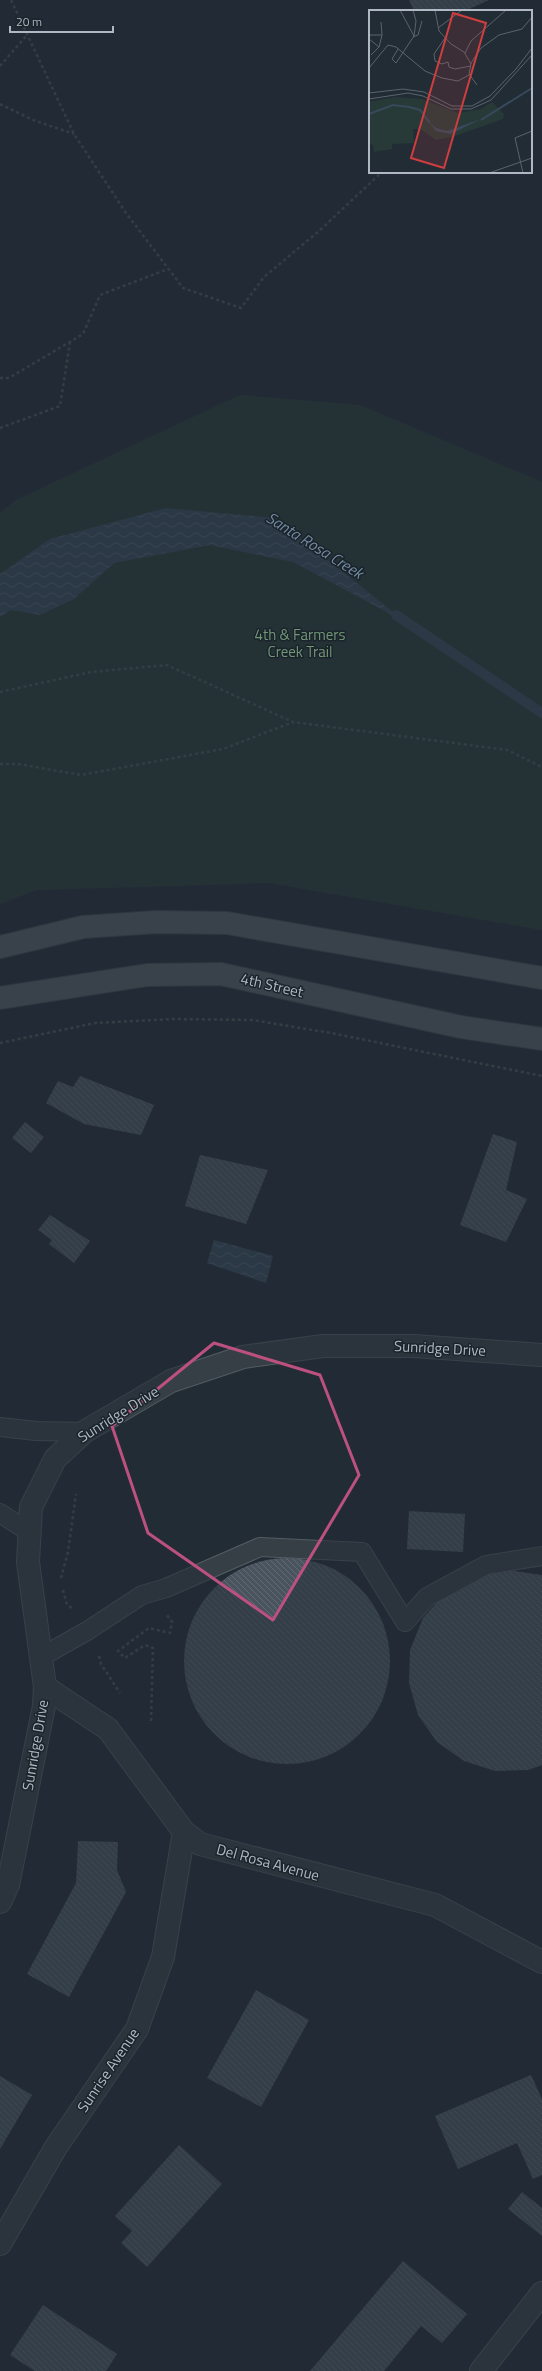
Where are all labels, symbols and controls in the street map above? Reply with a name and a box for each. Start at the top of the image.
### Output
scale bar [10,8,113,34]
inset map [369,10,532,173]
text: 20 m [16,12,42,31]
water label: Santa Rosa Creek [262,506,370,585]
park label: 4th & Farmers Creek Trail [254,623,346,663]
street label: 4th Street [238,967,306,1004]
street label: Sunridge Drive [393,1334,487,1362]
street label: Sunridge Drive [73,1380,163,1448]
street label: Sunridge Drive [16,1698,54,1792]
street label: Del Rosa Avenue [214,1837,322,1887]
street label: Sunrise Avenue [71,2023,145,2117]

